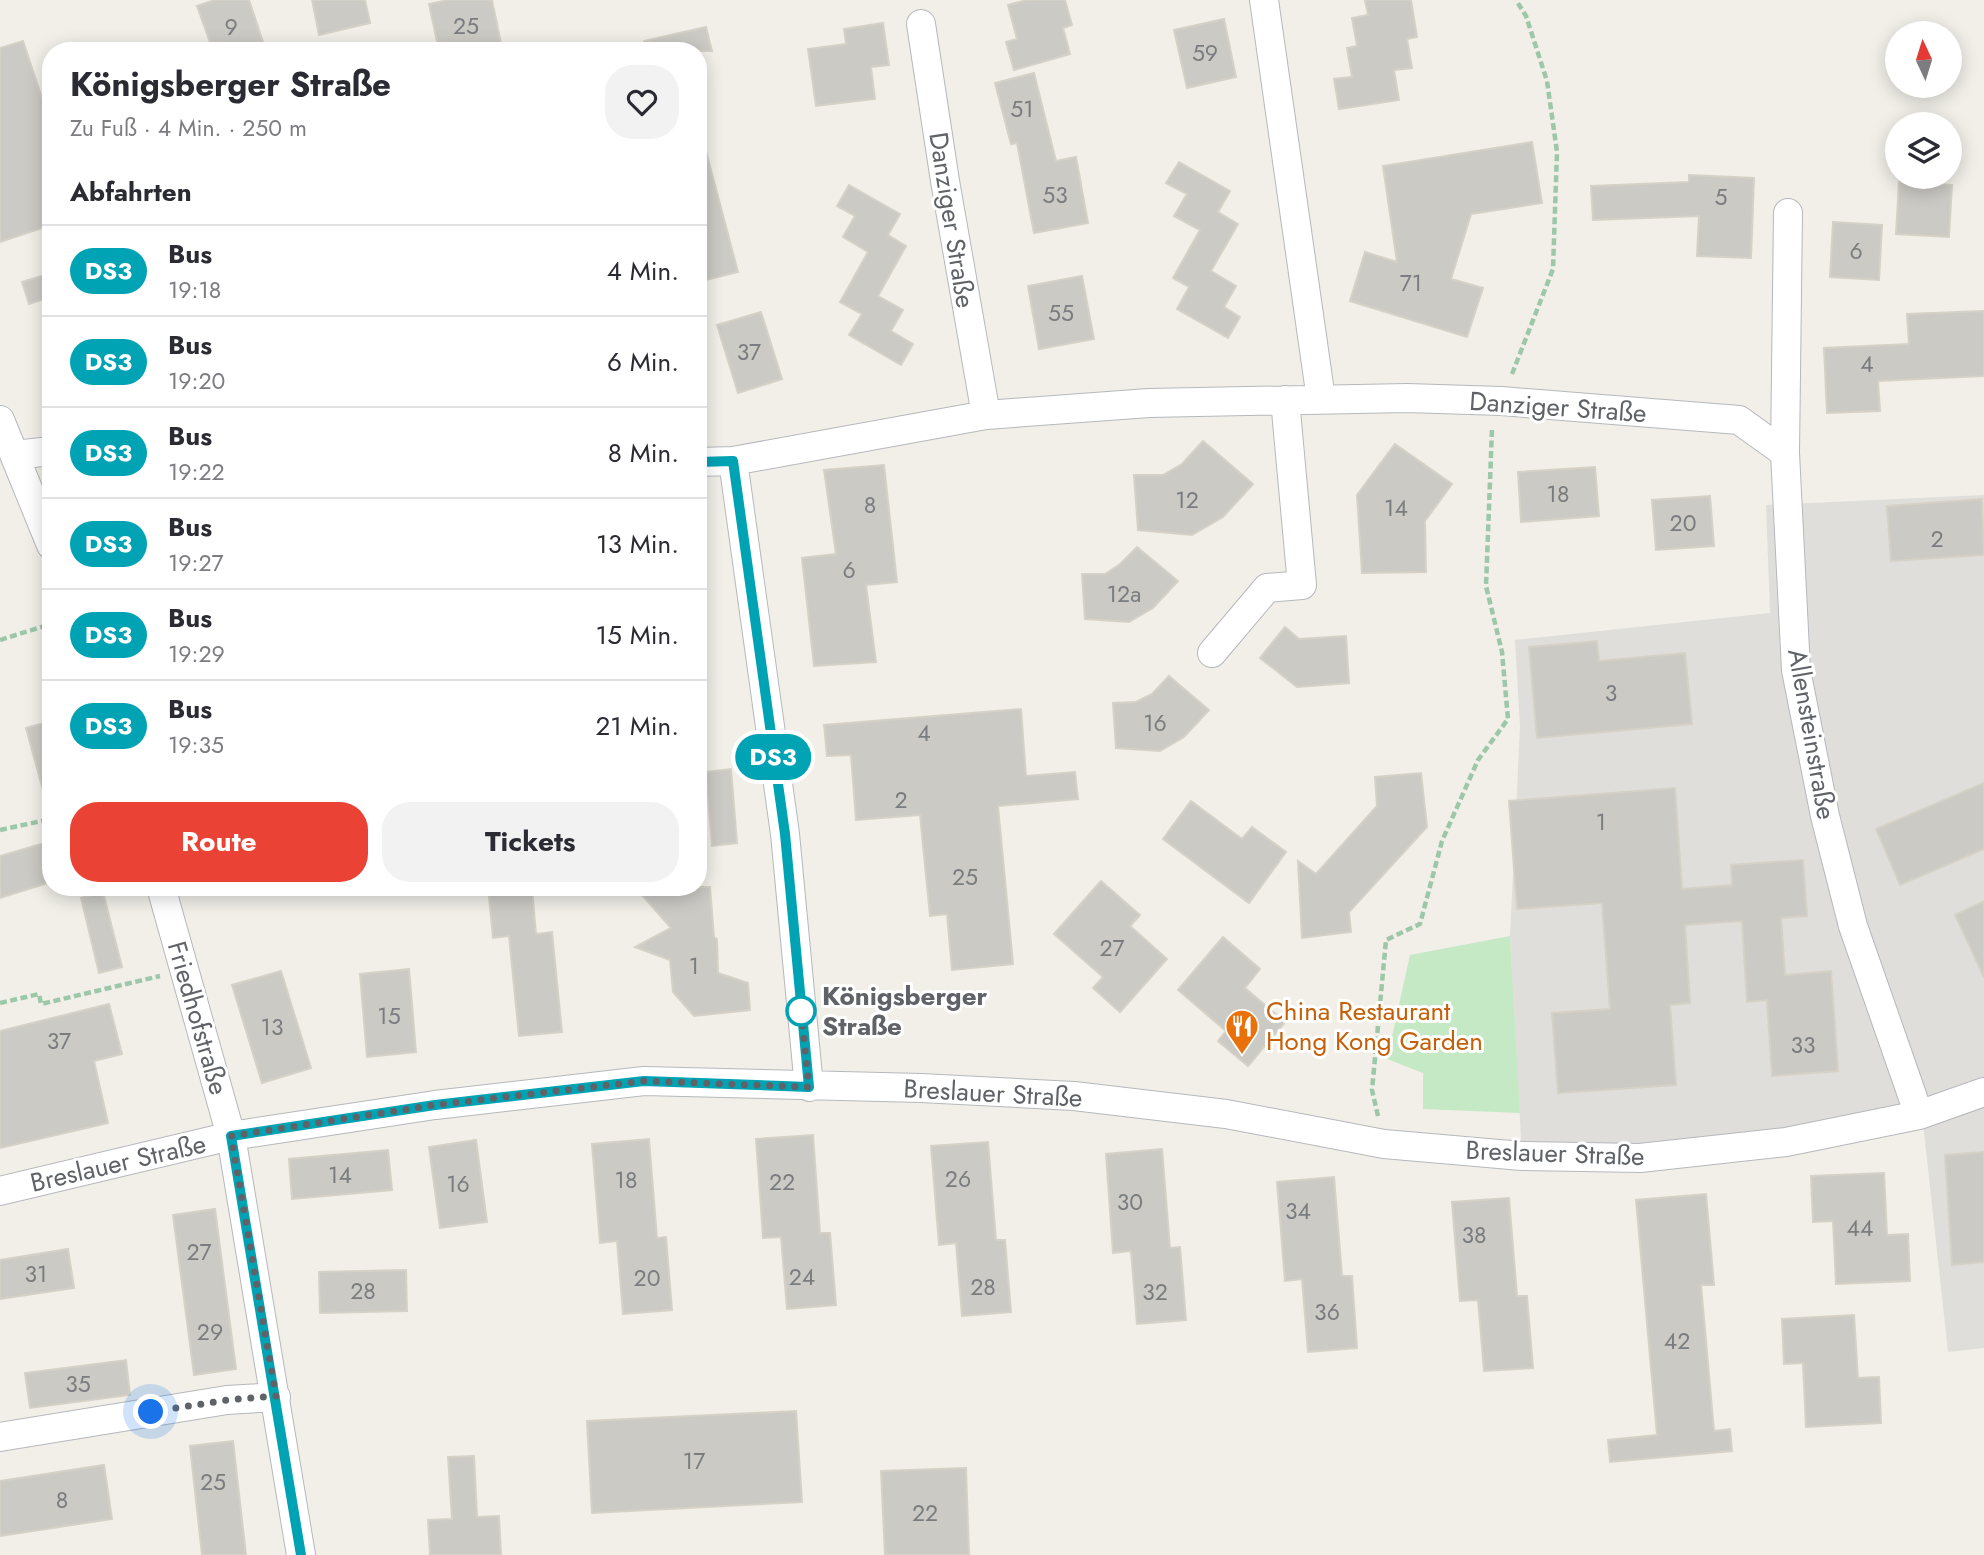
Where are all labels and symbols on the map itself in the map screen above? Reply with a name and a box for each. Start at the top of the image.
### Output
house number: 25 [453,9,479,43]
house number: 9 [224,10,238,44]
north arrow [1885,21,1962,98]
house number: 59 [1192,36,1218,70]
house number: 51 [1010,92,1034,126]
street label: Danziger Straße [919,129,985,311]
house number: 53 [1042,178,1068,212]
house number: 5 [1715,180,1728,214]
house number: 6 [1849,234,1863,268]
house number: 71 [1400,266,1422,300]
house number: 55 [1048,296,1074,330]
house number: 37 [737,335,761,369]
house number: 4 [1860,347,1874,381]
street label: Danziger Straße [1468,382,1648,432]
house number: 18 [1547,477,1569,511]
house number: 12 [1175,483,1199,517]
house number: 8 [864,488,876,522]
house number: 14 [1384,491,1408,525]
house number: 20 [1670,506,1696,540]
house number: 2 [1930,522,1944,556]
house number: 6 [842,553,856,587]
house number: 12a [1107,577,1141,611]
street label: Allensteinstraße [1778,646,1846,822]
house number: 3 [1605,676,1617,710]
house number: 16 [1143,706,1167,740]
house number: 4 [917,716,931,750]
line badge: DS3 [733,734,813,780]
house number: 2 [894,783,908,817]
house number: 1 [1596,805,1606,839]
house number: 25 [952,860,978,894]
house number: 27 [1099,931,1125,965]
street label: Friedhofstraße [158,937,238,1099]
house number: 1 [689,949,699,983]
place label: Königsberger Straße [822,977,988,1045]
place label: China Restaurant Hong Kong Garden [1266,992,1483,1060]
marker: Königsberger Straße [786,996,816,1026]
house number: 15 [377,999,401,1033]
restaurant icon: China Restaurant Hong Kong Garden [1223,1007,1261,1056]
house number: 13 [261,1010,283,1044]
house number: 37 [47,1024,71,1058]
house number: 33 [1790,1028,1816,1062]
street label: Breslauer Straße [903,1069,1083,1117]
street label: Breslauer Straße [26,1124,210,1202]
street label: Breslauer Straße [1465,1131,1645,1175]
house number: 14 [328,1158,352,1192]
house number: 26 [945,1162,971,1196]
house number: 18 [615,1163,637,1197]
house number: 22 [769,1165,795,1199]
house number: 16 [446,1167,470,1201]
house number: 30 [1117,1185,1143,1219]
house number: 34 [1285,1194,1311,1228]
house number: 44 [1847,1211,1873,1245]
house number: 38 [1461,1218,1487,1252]
house number: 27 [186,1235,212,1269]
house number: 31 [25,1257,47,1291]
house number: 24 [789,1260,815,1294]
house number: 20 [634,1261,660,1295]
house number: 28 [970,1270,996,1304]
house number: 28 [350,1274,376,1308]
house number: 32 [1142,1275,1168,1309]
house number: 36 [1314,1295,1340,1329]
house number: 29 [197,1315,223,1349]
house number: 42 [1664,1324,1690,1358]
house number: 35 [65,1367,91,1401]
your location [133,1394,168,1429]
house number: 17 [683,1444,705,1478]
house number: 25 [200,1465,226,1499]
house number: 8 [56,1483,68,1517]
house number: 22 [912,1496,938,1530]

